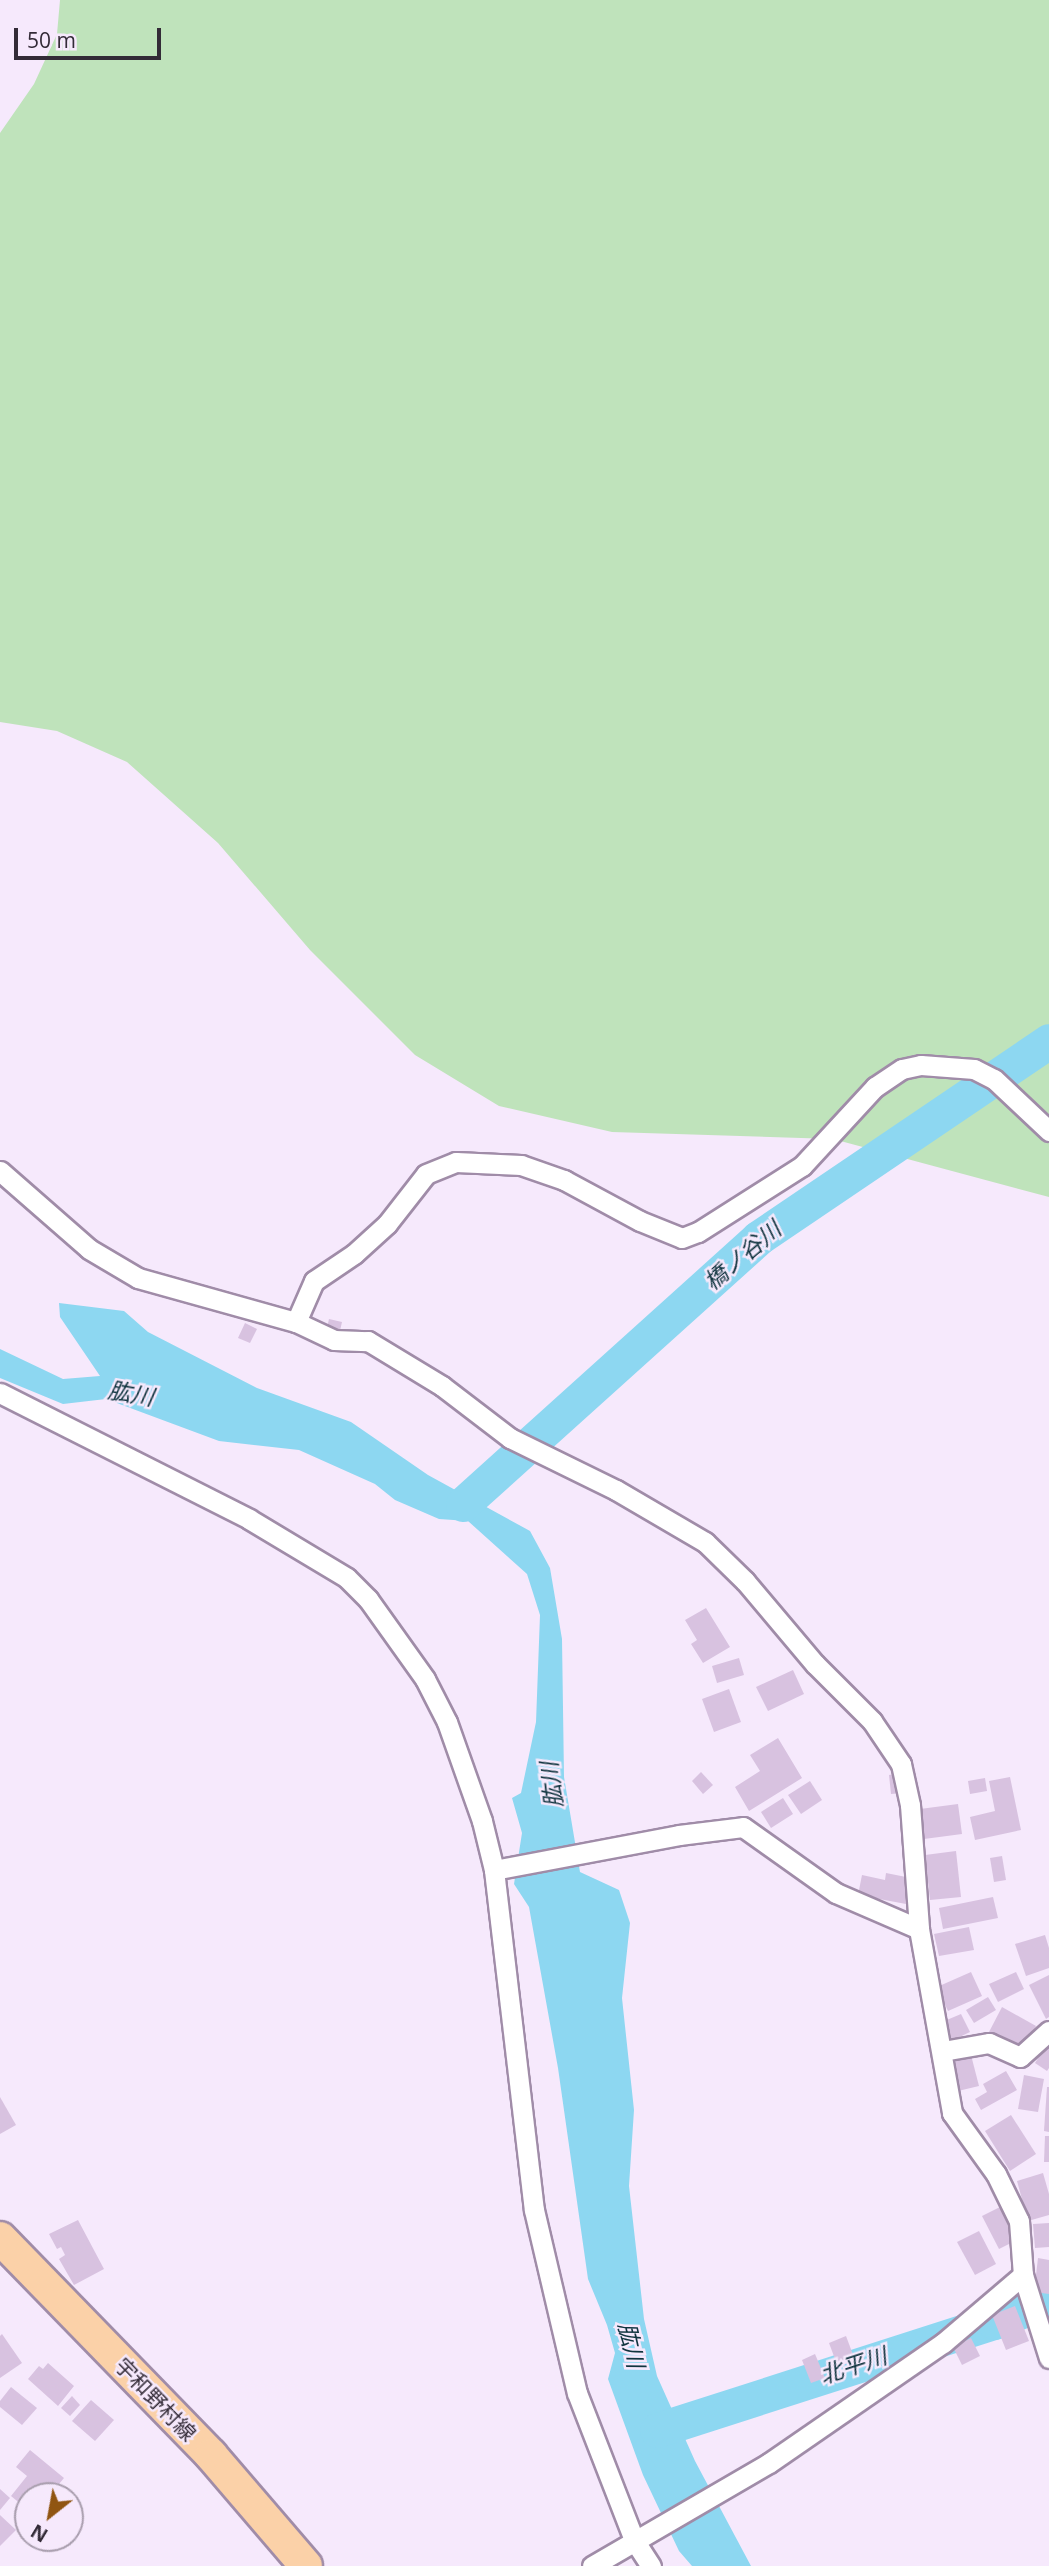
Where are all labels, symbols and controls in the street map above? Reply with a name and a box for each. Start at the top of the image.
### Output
scale bar [18,14,164,58]
text: 50 m [27,26,76,54]
water label: 橋ノ谷川 [698,1215,786,1295]
water label: 肱川 [106,1375,156,1411]
water label: 肱川 [534,1760,568,1810]
water label: 肱川 [613,2319,651,2371]
water label: 北平川 [816,2341,890,2389]
street label: 宇和野村線 [110,2352,202,2446]
north arrow [14,2482,84,2552]
text: N [26,2518,53,2548]

